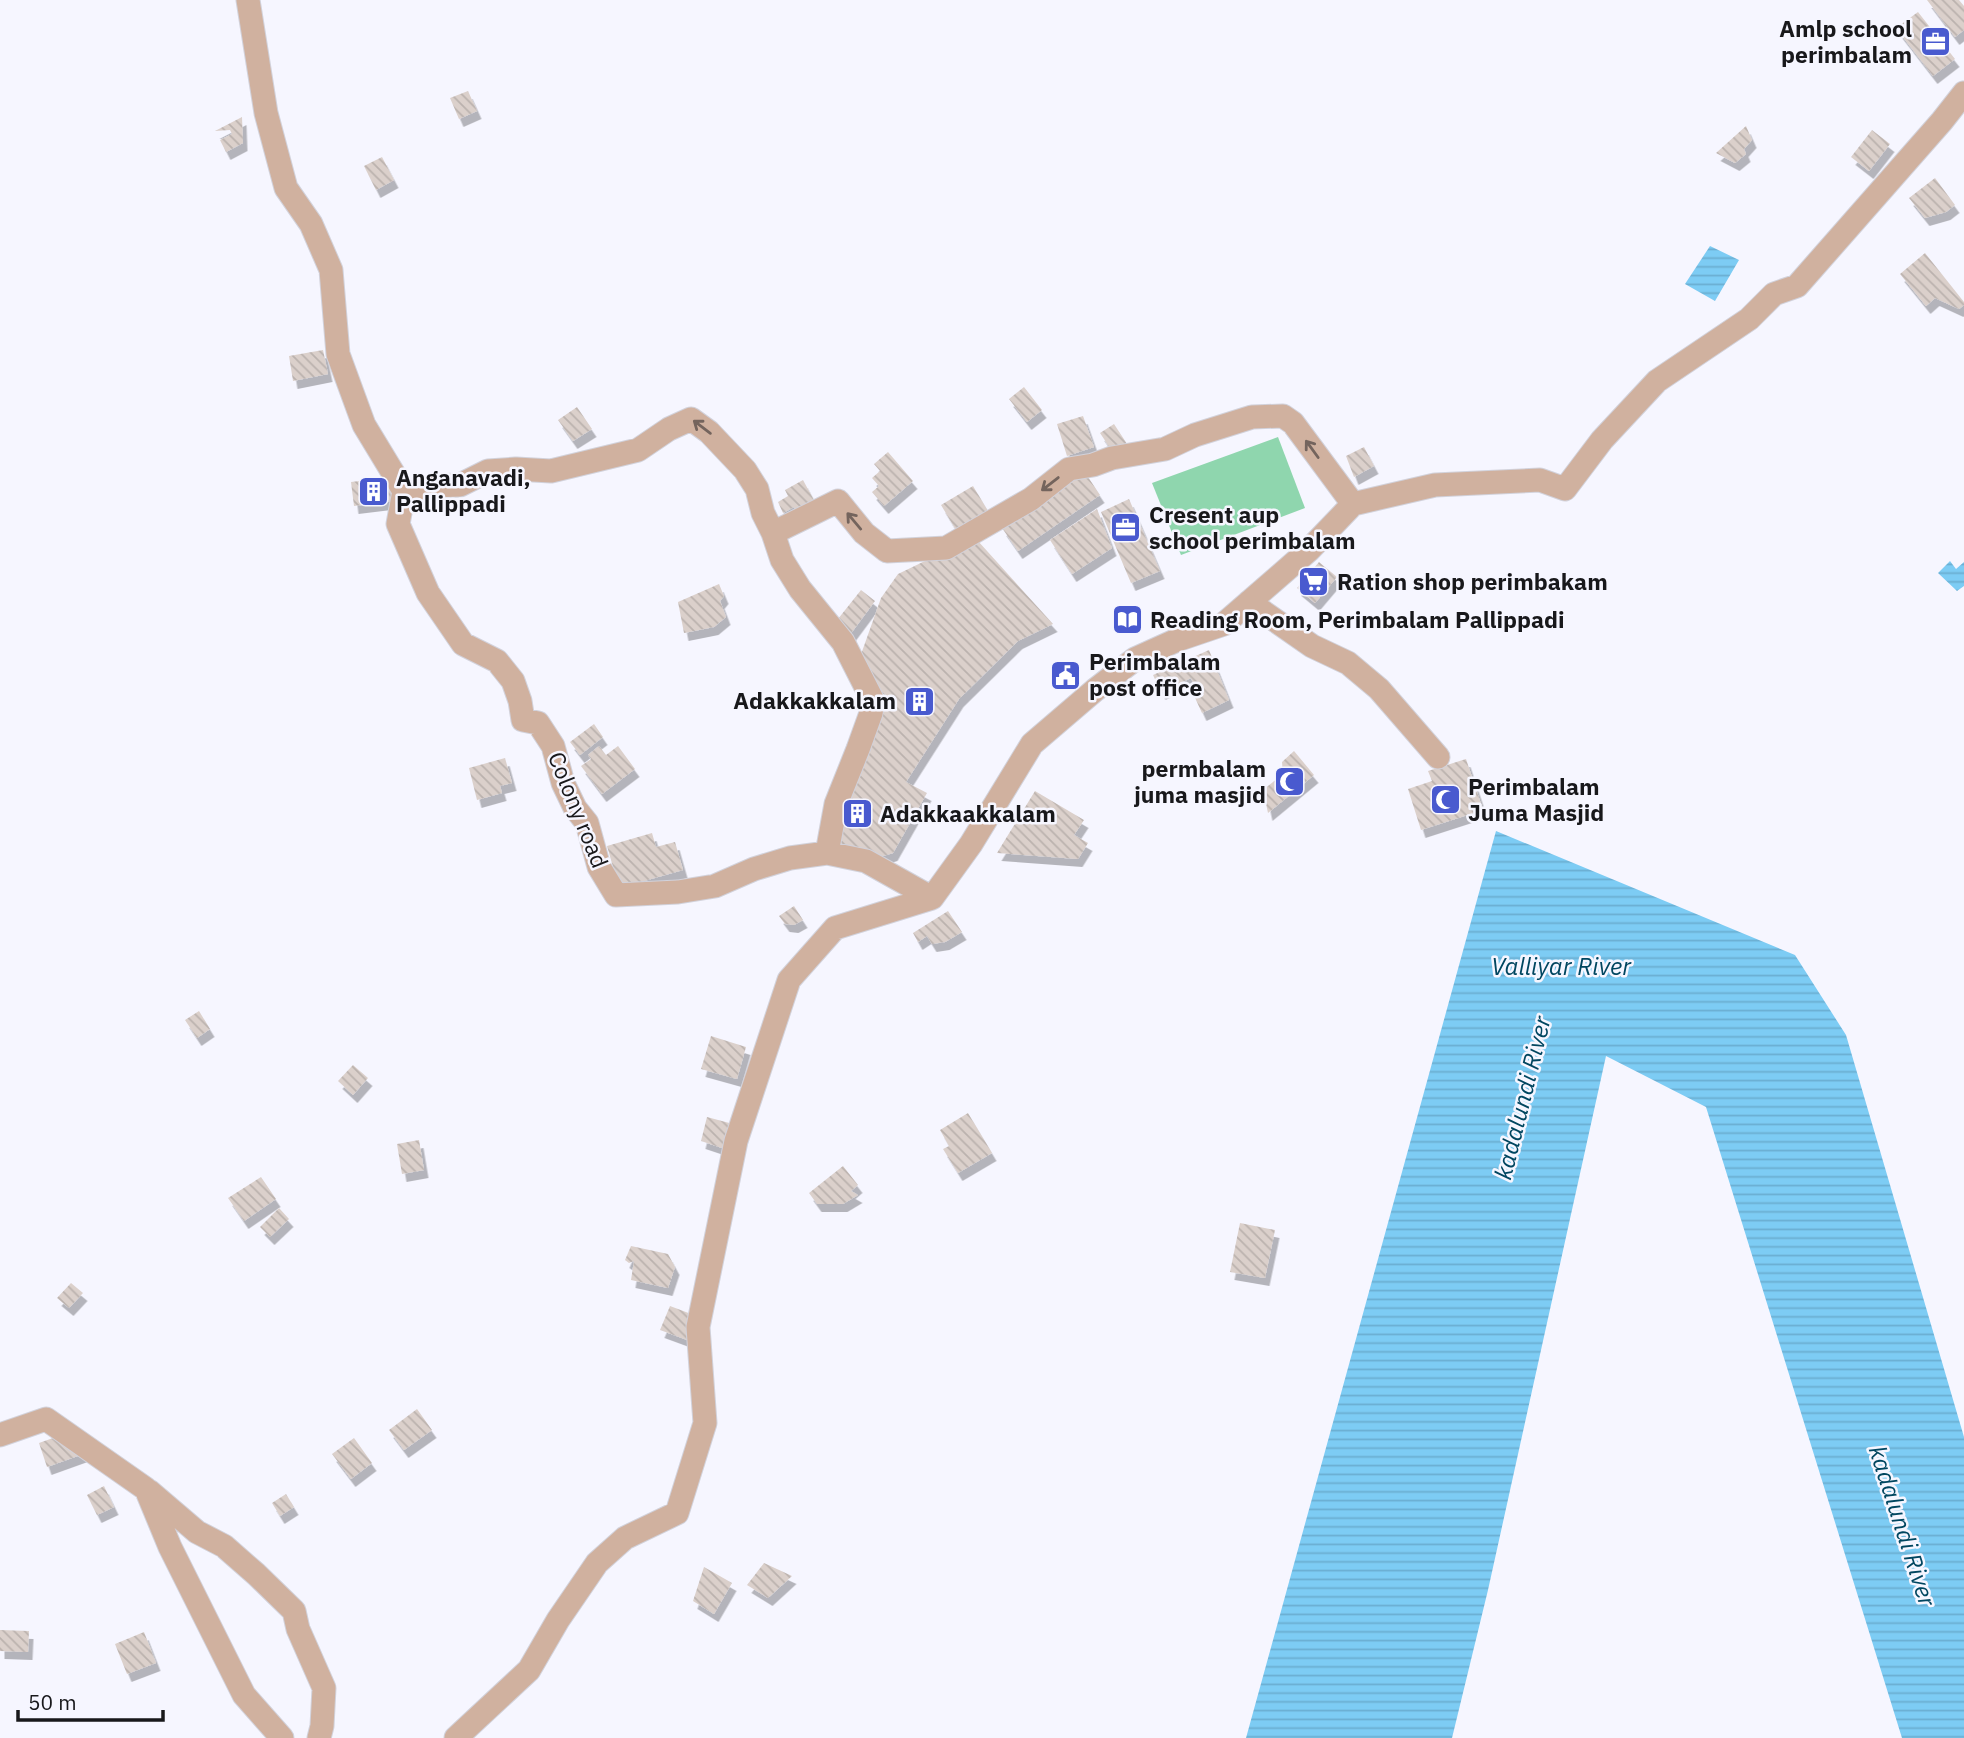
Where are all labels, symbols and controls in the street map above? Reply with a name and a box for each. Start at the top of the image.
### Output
place label: Amlp school perimbalam [1779,13,1912,69]
office icon: Amlp school perimbalam [1918,25,1952,59]
one-way arrow [693,420,712,434]
one-way arrow [1305,440,1319,459]
place label: Anganavadi, Pallippadi [396,462,531,518]
building icon: Anganavadi, Pallippadi [356,474,390,508]
one-way arrow [1042,476,1060,491]
place label: Cresent aup school perimbalam [1149,499,1356,555]
office icon: Cresent aup school perimbalam [1109,511,1143,545]
one-way arrow [846,512,862,530]
supermarket icon: Ration shop perimbakam [1297,565,1331,599]
place label: Ration shop perimbakam [1337,566,1608,596]
library icon: Reading Room, Perimbalam Pallippadi [1110,603,1144,637]
place label: Reading Room, Perimbalam Pallippadi [1150,604,1565,634]
place label: Perimbalam post office [1089,646,1221,702]
public building icon: Perimbalam post office [1049,658,1083,692]
building icon: Adakkakkalam [902,684,936,718]
place label: Adakkakkalam [733,685,896,715]
street label: Colony road [542,747,616,872]
place label: permbalam juma masjid [1133,753,1266,809]
mosque icon: permbalam juma masjid [1272,765,1306,799]
place label: Perimbalam Juma Masjid [1468,771,1604,827]
mosque icon: Perimbalam Juma Masjid [1428,783,1462,817]
building icon: Adakkaakkalam [840,797,874,831]
place label: Adakkaakkalam [880,798,1056,828]
water label: Valliyar River [1491,950,1632,982]
water label: kadalundi River [1486,1012,1558,1183]
water label: kadalundi River [1862,1441,1944,1611]
scale bar [18,1678,163,1722]
text: 50 m [28,1688,77,1716]

